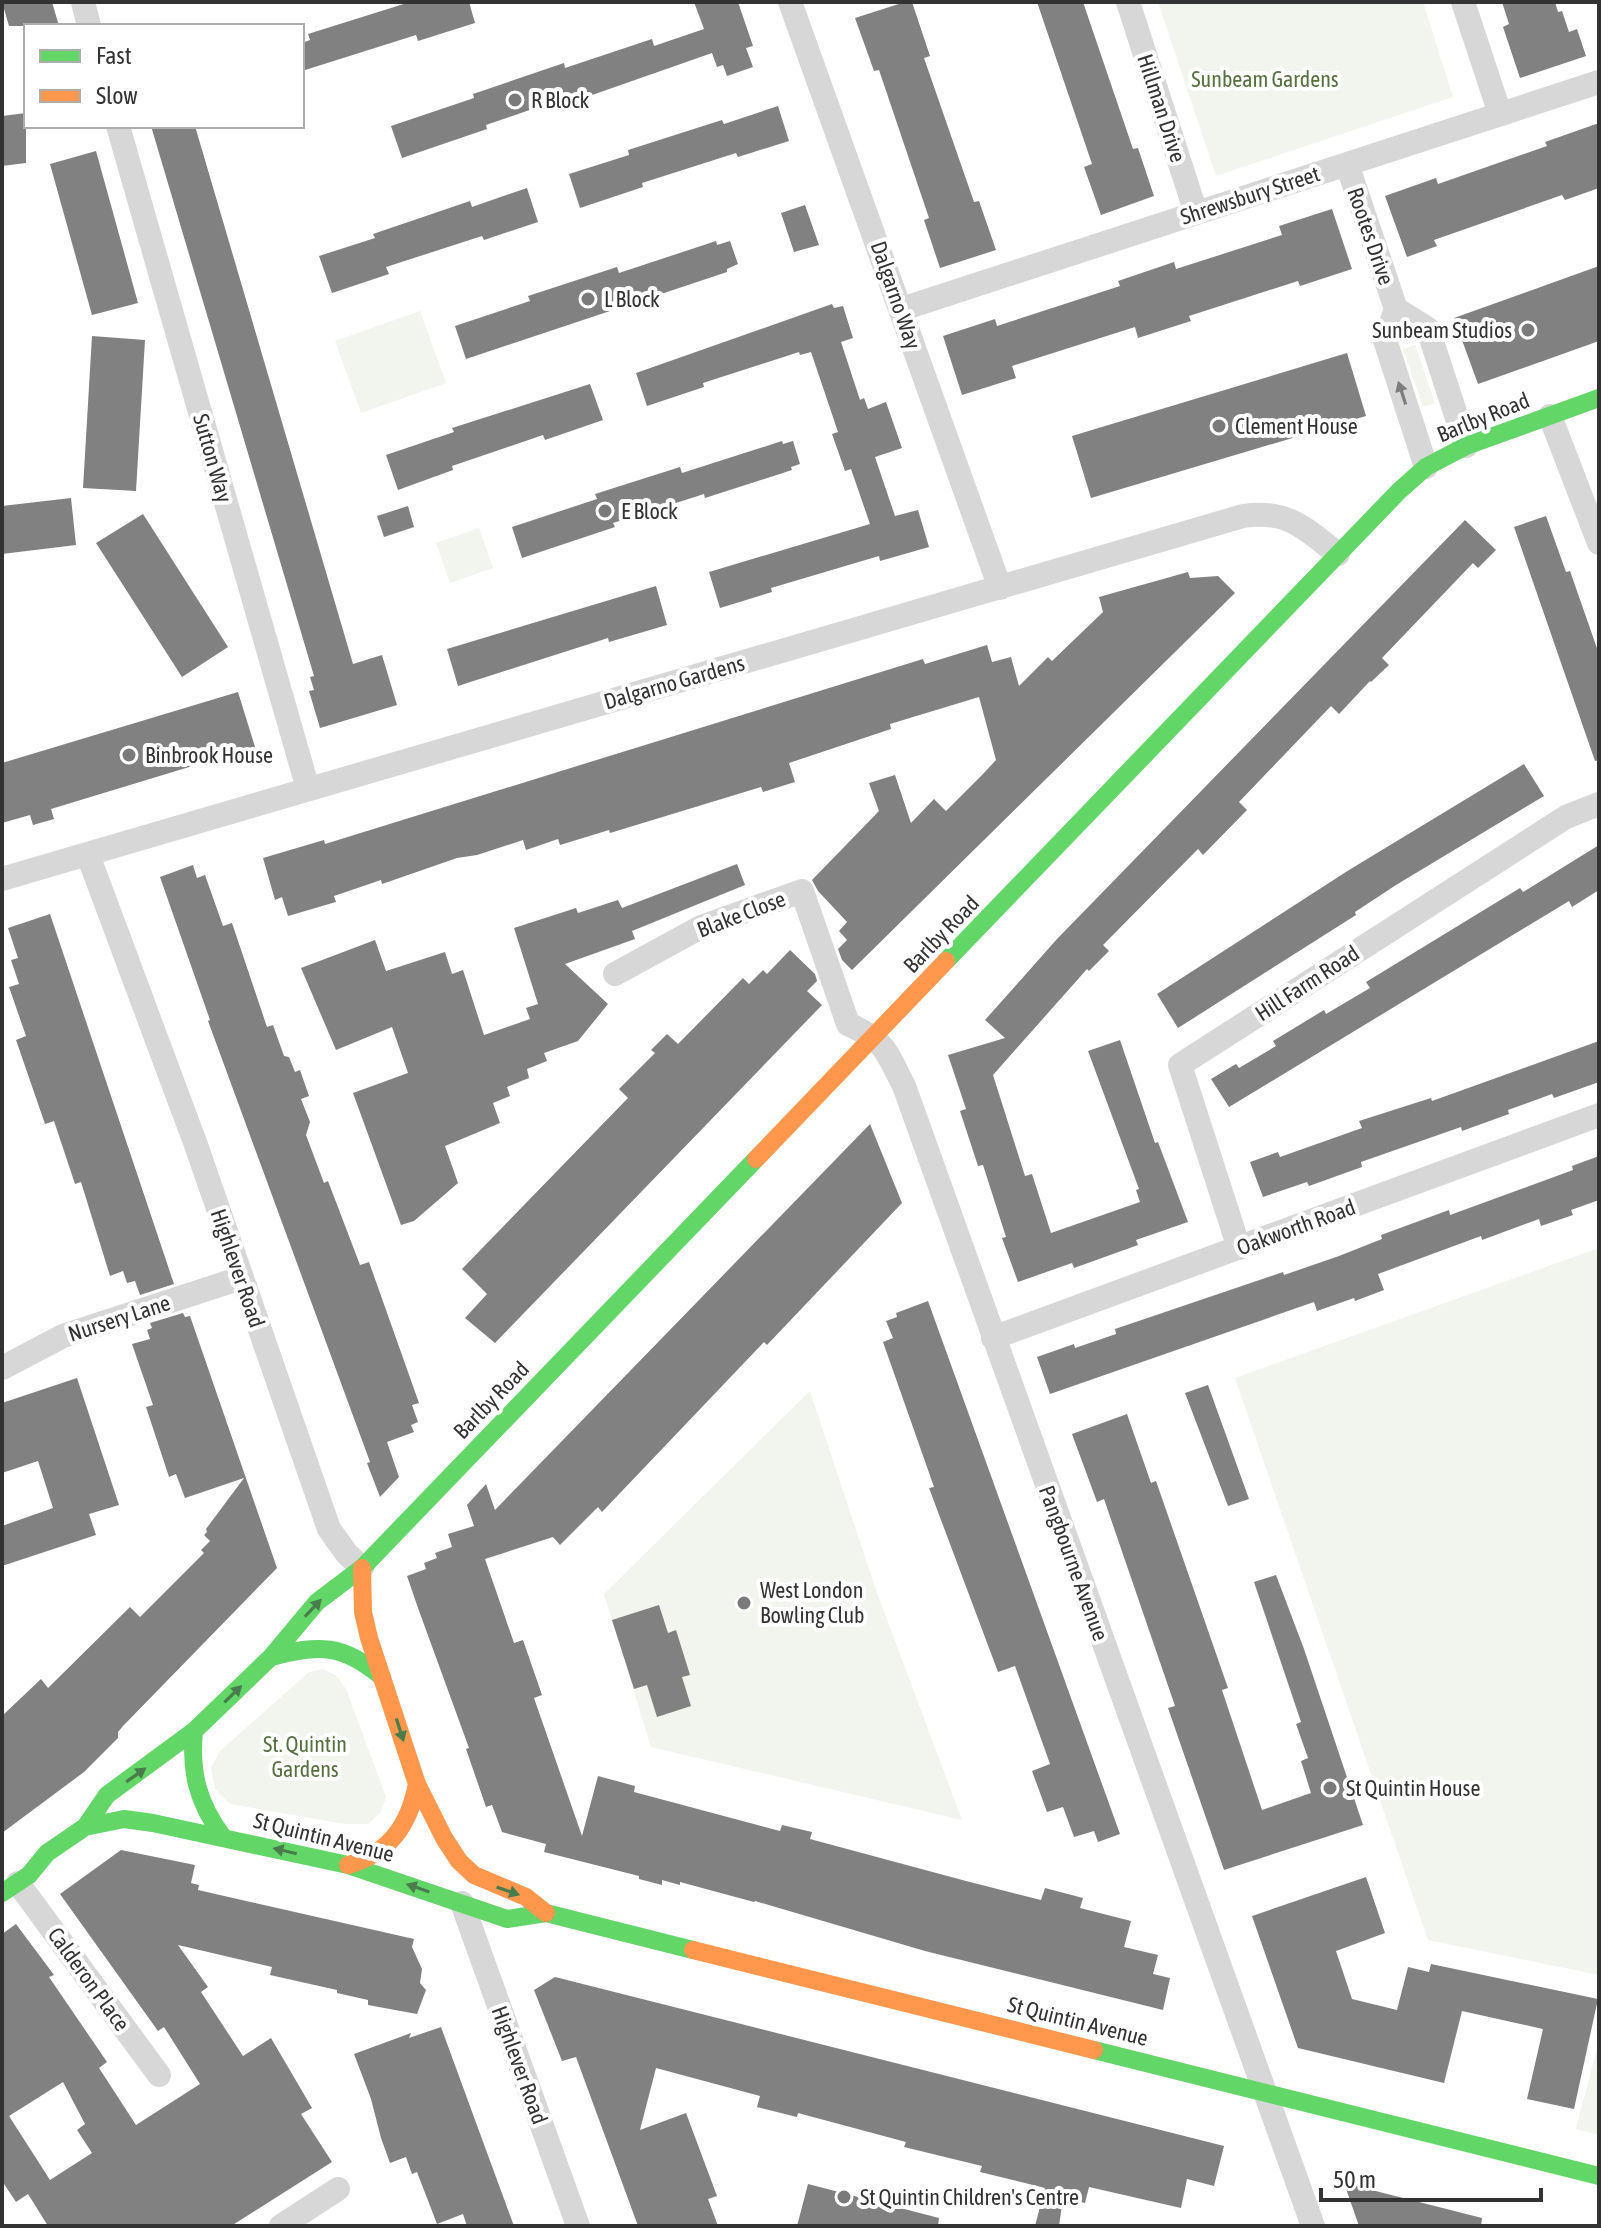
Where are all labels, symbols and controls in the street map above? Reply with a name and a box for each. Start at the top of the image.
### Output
legend [24,24,304,128]
text: Fast [96,42,132,69]
street label: Hillman Drive [1132,51,1192,165]
park label: Sunbeam Gardens [1191,66,1339,92]
text: Slow [96,82,138,109]
place label: R Block [531,87,590,113]
marker: R Block [506,91,524,109]
street label: Shrewsbury Street [1177,160,1323,230]
street label: Rootes Drive [1342,184,1400,288]
street label: Dalgarno Way [865,238,927,352]
place label: L Block [604,286,660,312]
marker: L Block [579,290,597,308]
place label: Sunbeam Studios [1372,317,1512,343]
marker: Sunbeam Studios [1519,321,1537,339]
one-way arrow [1395,381,1408,405]
street label: Barlby Road [1433,387,1533,447]
street label: Sutton Way [188,411,238,505]
place label: Clement House [1235,413,1358,439]
marker: Clement House [1210,417,1228,435]
place label: E Block [621,498,678,524]
marker: E Block [596,502,614,520]
street label: Dalgarno Gardens [601,649,748,714]
place label: Binbrook House [145,742,273,768]
marker: Binbrook House [120,746,138,764]
street label: Blake Close [693,885,789,943]
street label: Barlby Road [898,890,984,978]
street label: Hill Farm Road [1250,940,1364,1026]
street label: Oakworth Road [1233,1194,1359,1260]
street label: Highlever Road [206,1205,270,1331]
street label: Nursery Lane [65,1289,173,1347]
street label: Barlby Road [448,1356,534,1444]
street label: Pangbourne Avenue [1034,1482,1114,1644]
place label: West London Bowling Club [760,1577,865,1628]
marker: West London Bowling Club [735,1594,753,1612]
one-way arrow [303,1599,321,1618]
one-way arrow [223,1685,242,1704]
one-way arrow [394,1719,406,1743]
park label: St. Quintin Gardens [263,1731,347,1782]
one-way arrow [125,1768,146,1783]
place label: St Quintin House [1346,1775,1480,1801]
marker: St Quintin House [1321,1779,1339,1797]
street label: St Quintin Avenue [251,1807,397,1867]
one-way arrow [273,1844,298,1857]
one-way arrow [405,1881,429,1893]
one-way arrow [497,1885,521,1897]
street label: Calderon Place [43,1922,135,2036]
street label: St Quintin Avenue [1005,1991,1151,2051]
street label: Highlever Road [487,2002,553,2128]
scale bar [1321,2152,1541,2202]
text: 50 m [1333,2166,1376,2193]
place label: St Quintin Children's Centre [860,2184,1079,2210]
marker: St Quintin Children's Centre [835,2188,853,2206]

